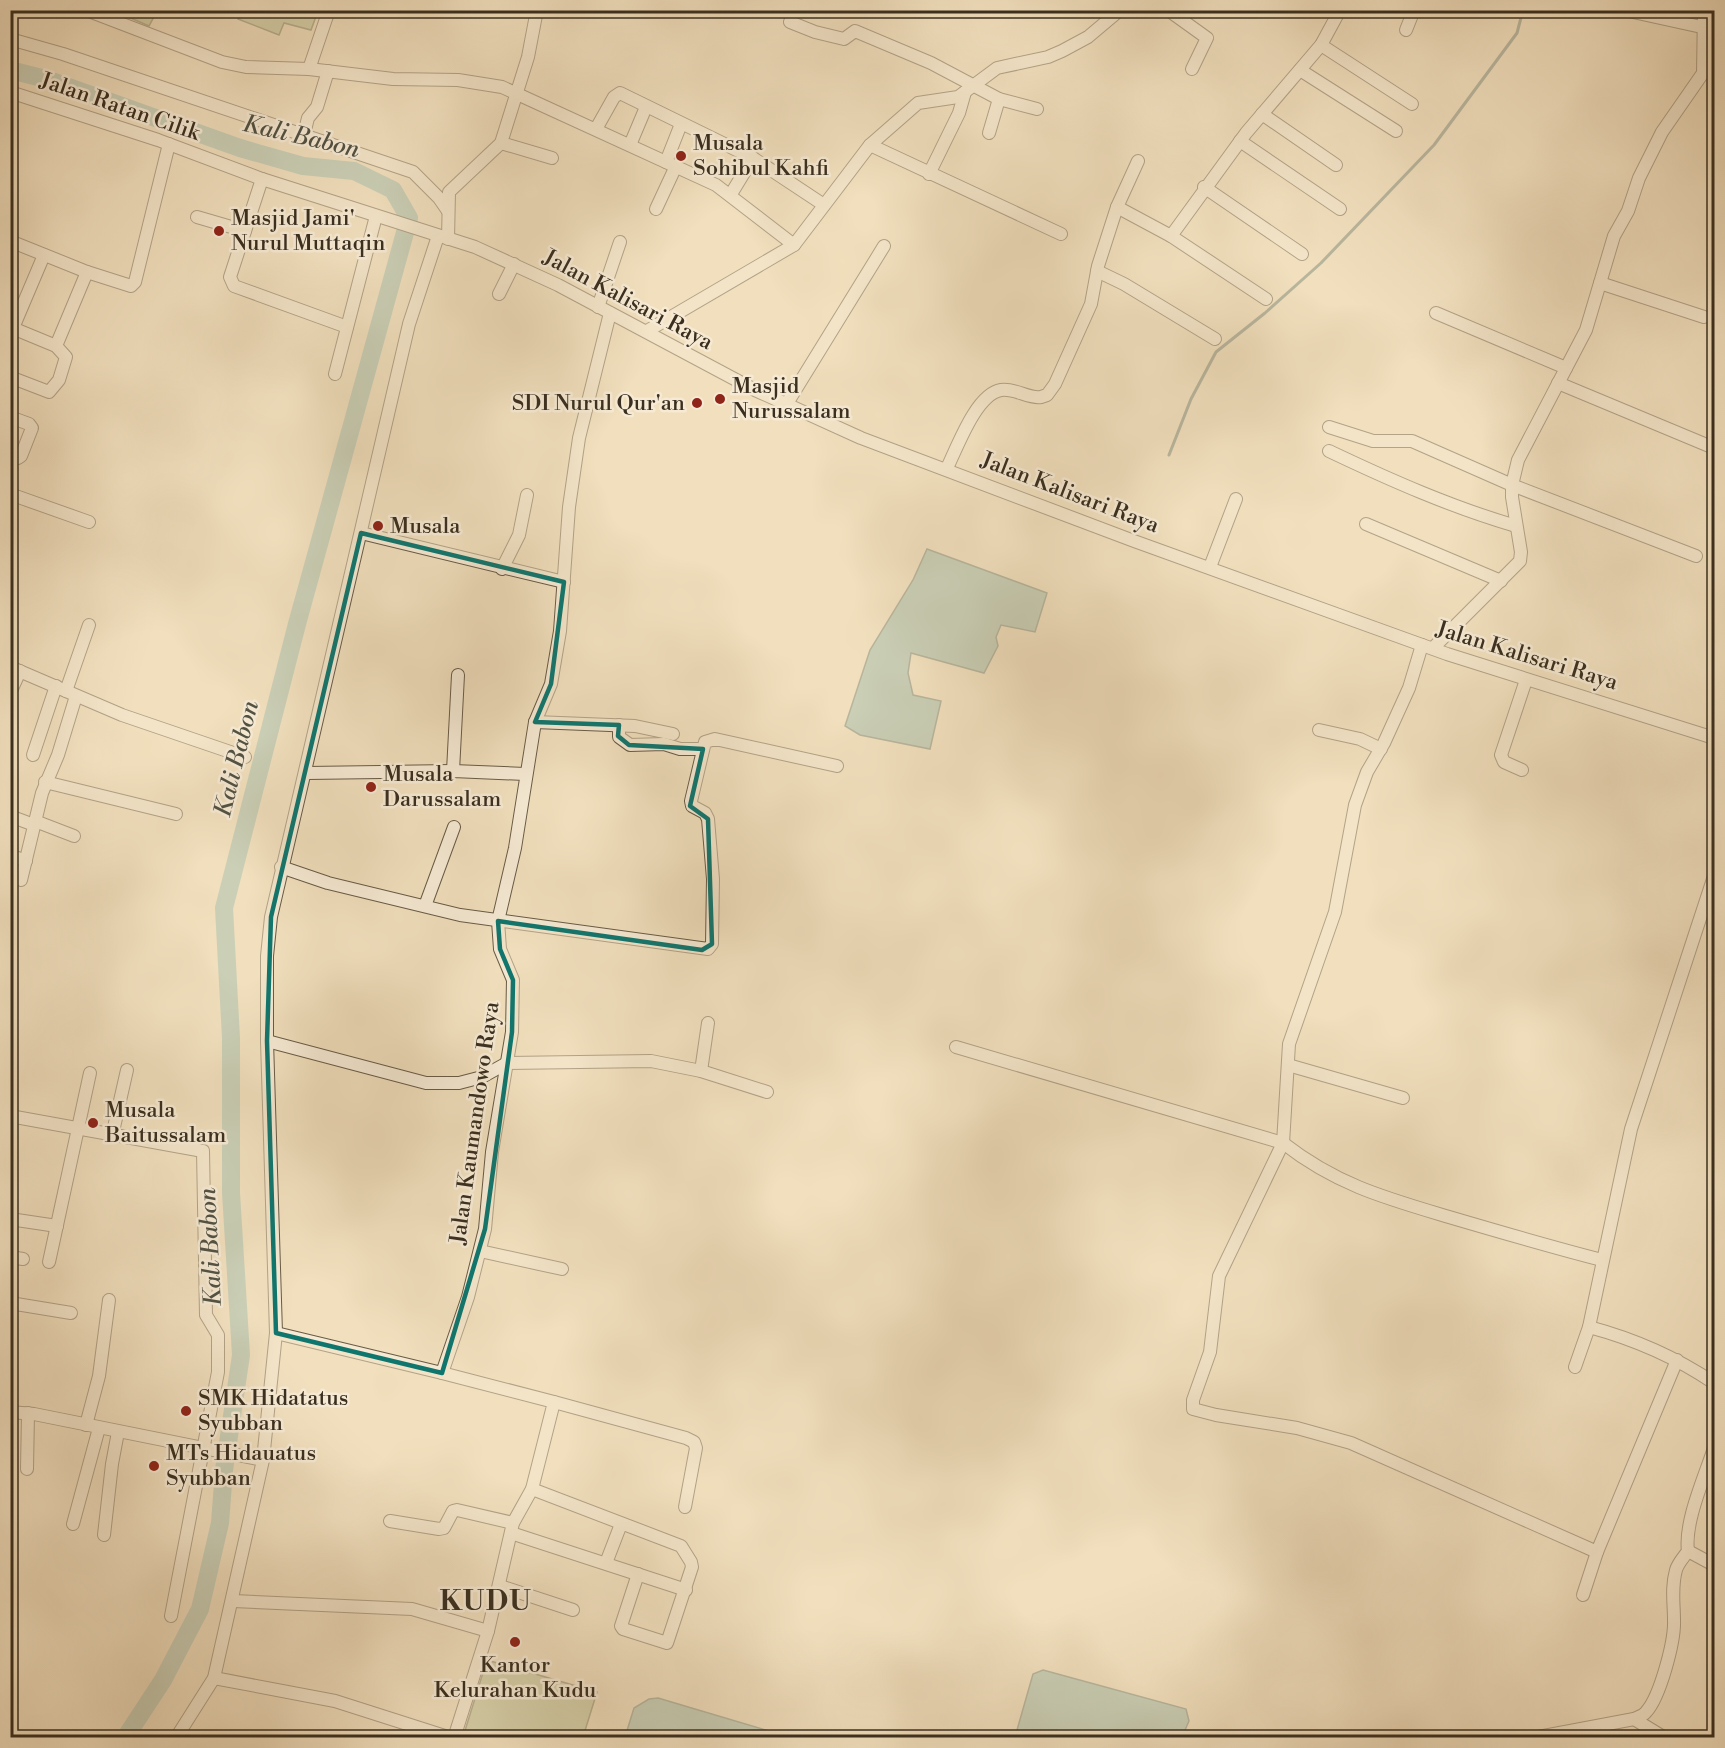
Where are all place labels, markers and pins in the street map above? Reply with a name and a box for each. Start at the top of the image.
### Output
place label: Musala Sohibul Kahfi [693,130,829,182]
marker: Musala Sohibul Kahfi [674,149,688,163]
place label: Masjid Jami' Nurul Muttaqin [231,205,386,257]
marker: Masjid Jami' Nurul Muttaqin [212,224,226,238]
place label: Masjid Nurussalam [732,373,851,425]
place label: SDI Nurul Qur'an [512,390,685,417]
marker: Masjid Nurussalam [713,392,727,406]
marker: SDI Nurul Qur'an [690,396,704,410]
place label: Musala [390,513,461,540]
marker: Musala [371,519,385,533]
place label: Musala Darussalam [383,761,501,813]
marker: Musala Darussalam [364,780,378,794]
place label: Musala Baitussalam [104,1097,226,1149]
marker: Musala Baitussalam [86,1116,100,1130]
place label: SMK Hidatatus Syubban [198,1385,348,1437]
marker: SMK Hidatatus Syubban [179,1404,193,1418]
place label: MTs Hidauatus Syubban [166,1440,316,1492]
marker: MTs Hidauatus Syubban [147,1459,161,1473]
marker: Kantor Kelurahan Kudu [508,1635,522,1649]
place label: Kantor Kelurahan Kudu [434,1652,597,1704]

